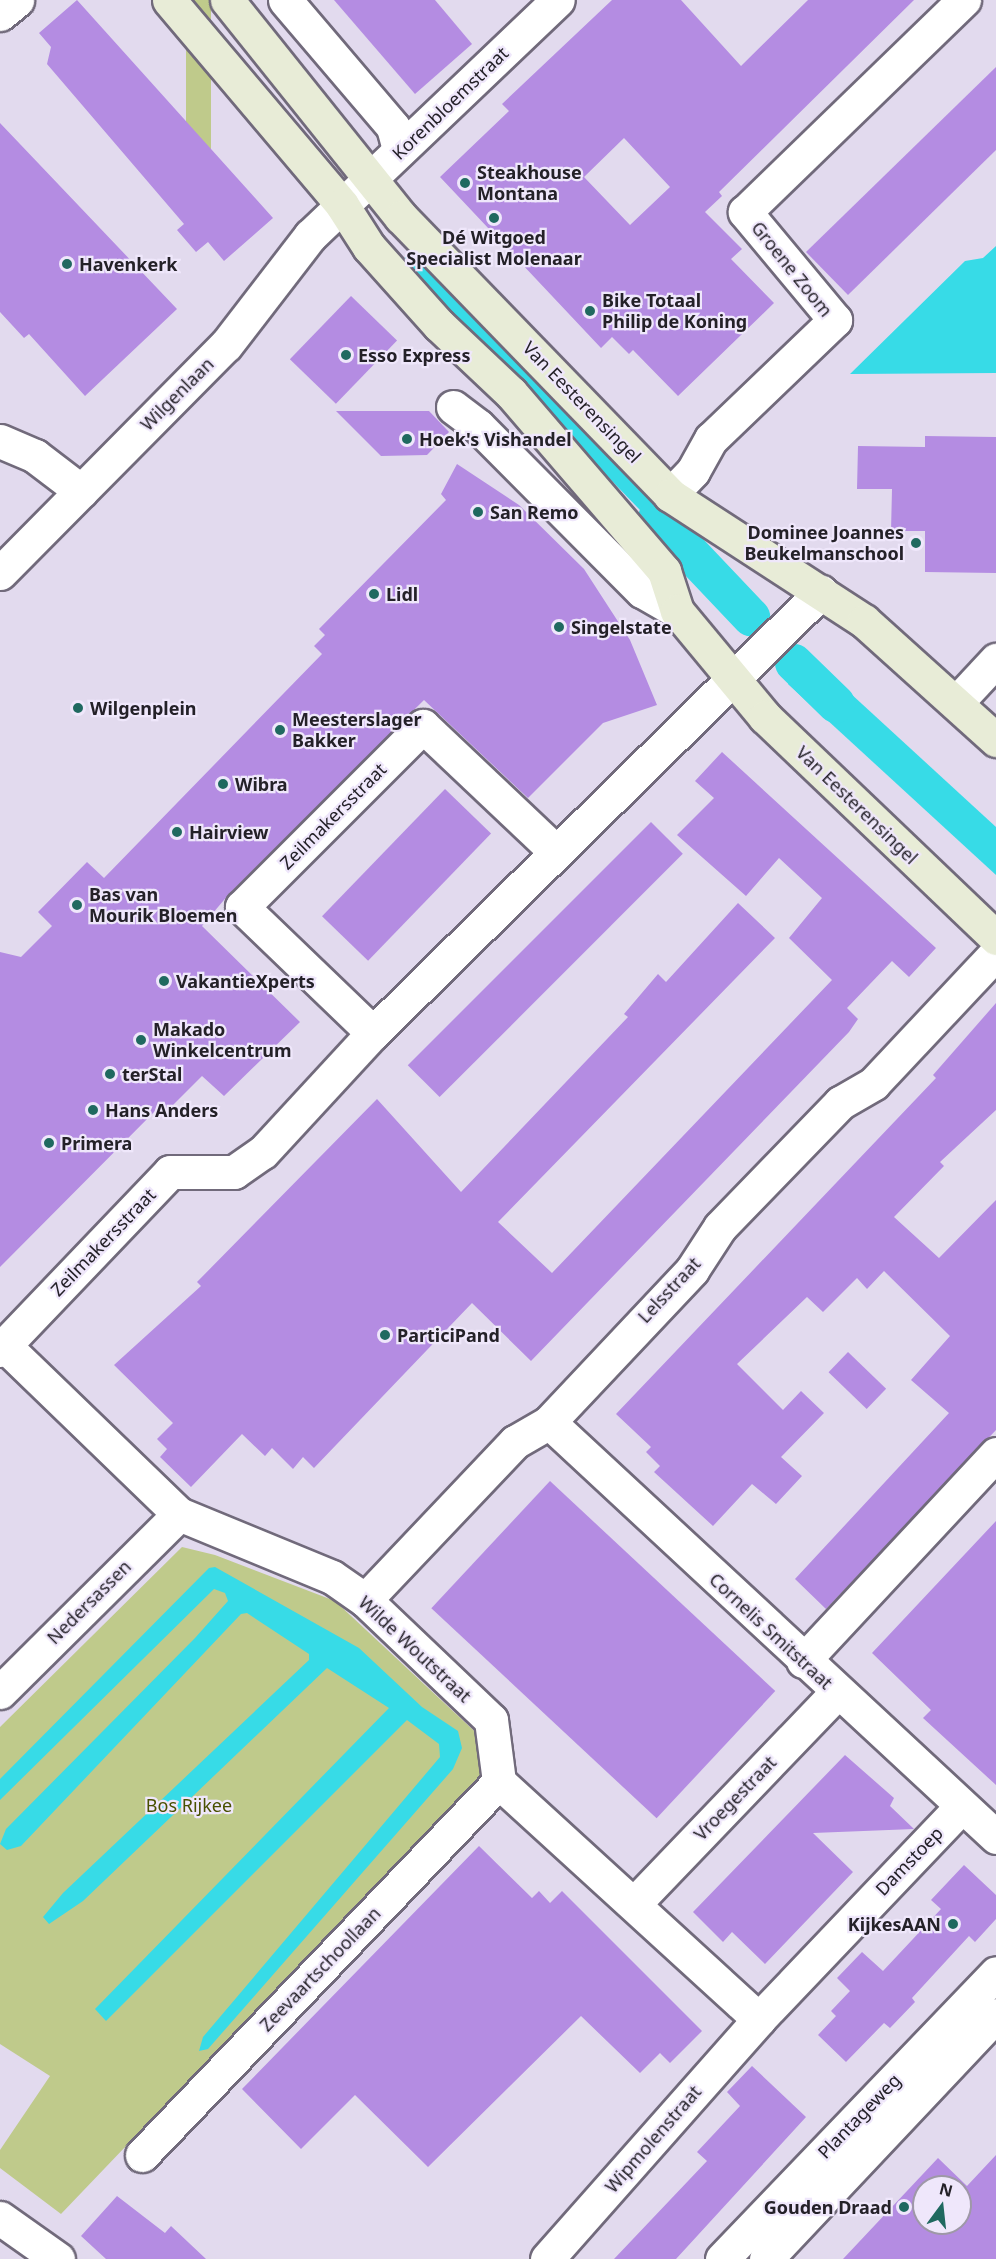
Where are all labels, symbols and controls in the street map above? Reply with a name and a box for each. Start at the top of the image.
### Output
street label: Korenbloemstraat [388,42,512,164]
place label: Steakhouse Montana [477,162,582,204]
marker: Steakhouse Montana [458,176,472,190]
marker: Dé Witgoed Specialist Molenaar [487,211,501,225]
street label: Groene Zoom [747,217,837,321]
place label: Dé Witgoed Specialist Molenaar [406,227,582,270]
place label: Havenkerk [79,253,177,275]
marker: Havenkerk [60,257,74,271]
place label: Bike Totaal Philip de Koning [602,290,747,332]
marker: Bike Totaal Philip de Koning [583,304,597,318]
street label: Van Eesterensingel [519,337,645,467]
place label: Esso Express [358,344,470,366]
marker: Esso Express [339,348,353,362]
street label: Wilgenlaan [136,353,218,435]
place label: Hoek's Vishandel [419,428,572,450]
marker: Hoek's Vishandel [400,432,414,446]
place label: San Remo [490,501,578,523]
marker: San Remo [471,505,485,519]
place label: Dominee Joannes Beukelmanschool [744,522,904,564]
marker: Dominee Joannes Beukelmanschool [909,536,923,550]
place label: Lidl [386,583,418,605]
marker: Lidl [367,587,381,601]
place label: Singelstate [571,616,672,638]
marker: Singelstate [552,620,566,634]
place label: Wilgenplein [90,697,197,719]
marker: Wilgenplein [71,701,85,715]
place label: Meesterslager Bakker [292,709,421,752]
marker: Meesterslager Bakker [273,723,287,737]
street label: Van Eesterensingel [792,742,922,868]
street label: Zeilmakersstraat [275,758,391,874]
place label: Wibra [235,773,288,795]
marker: Wibra [216,777,230,791]
place label: Hairview [189,821,268,843]
marker: Hairview [170,825,184,839]
place label: Bas van Mourik Bloemen [89,884,238,926]
marker: Bas van Mourik Bloemen [70,898,84,912]
place label: VakantieXperts [176,970,315,992]
marker: VakantieXperts [157,974,171,988]
place label: Makado Winkelcentrum [153,1019,292,1062]
marker: Makado Winkelcentrum [134,1033,148,1047]
place label: terStal [122,1063,182,1085]
marker: terStal [103,1067,117,1081]
place label: Hans Anders [105,1099,218,1121]
marker: Hans Anders [86,1103,100,1117]
place label: Primera [61,1132,132,1154]
marker: Primera [42,1136,56,1150]
street label: Zeilmakersstraat [46,1184,160,1300]
street label: Lelsstraat [633,1253,705,1327]
place label: ParticiPand [397,1324,500,1346]
marker: ParticiPand [378,1328,392,1342]
street label: Nedersassen [43,1556,135,1648]
street label: Cornelis Smitstraat [705,1568,837,1694]
street label: Wilde Woutstraat [354,1591,476,1707]
street label: Vroegestraat [689,1751,781,1845]
park label: Bos Rijkee [146,1794,232,1816]
street label: Damstoep [871,1822,947,1900]
street label: Zeevaartschoollaan [255,1902,385,2036]
place label: KijkesAAN [848,1913,941,1935]
marker: KijkesAAN [946,1917,960,1931]
street label: Plantageweg [813,2069,905,2163]
street label: Wipmolenstraat [601,2081,705,2197]
north arrow [912,2175,972,2235]
text: N [937,2177,955,2202]
place label: Gouden Draad [764,2196,892,2218]
marker: Gouden Draad [897,2200,911,2214]

